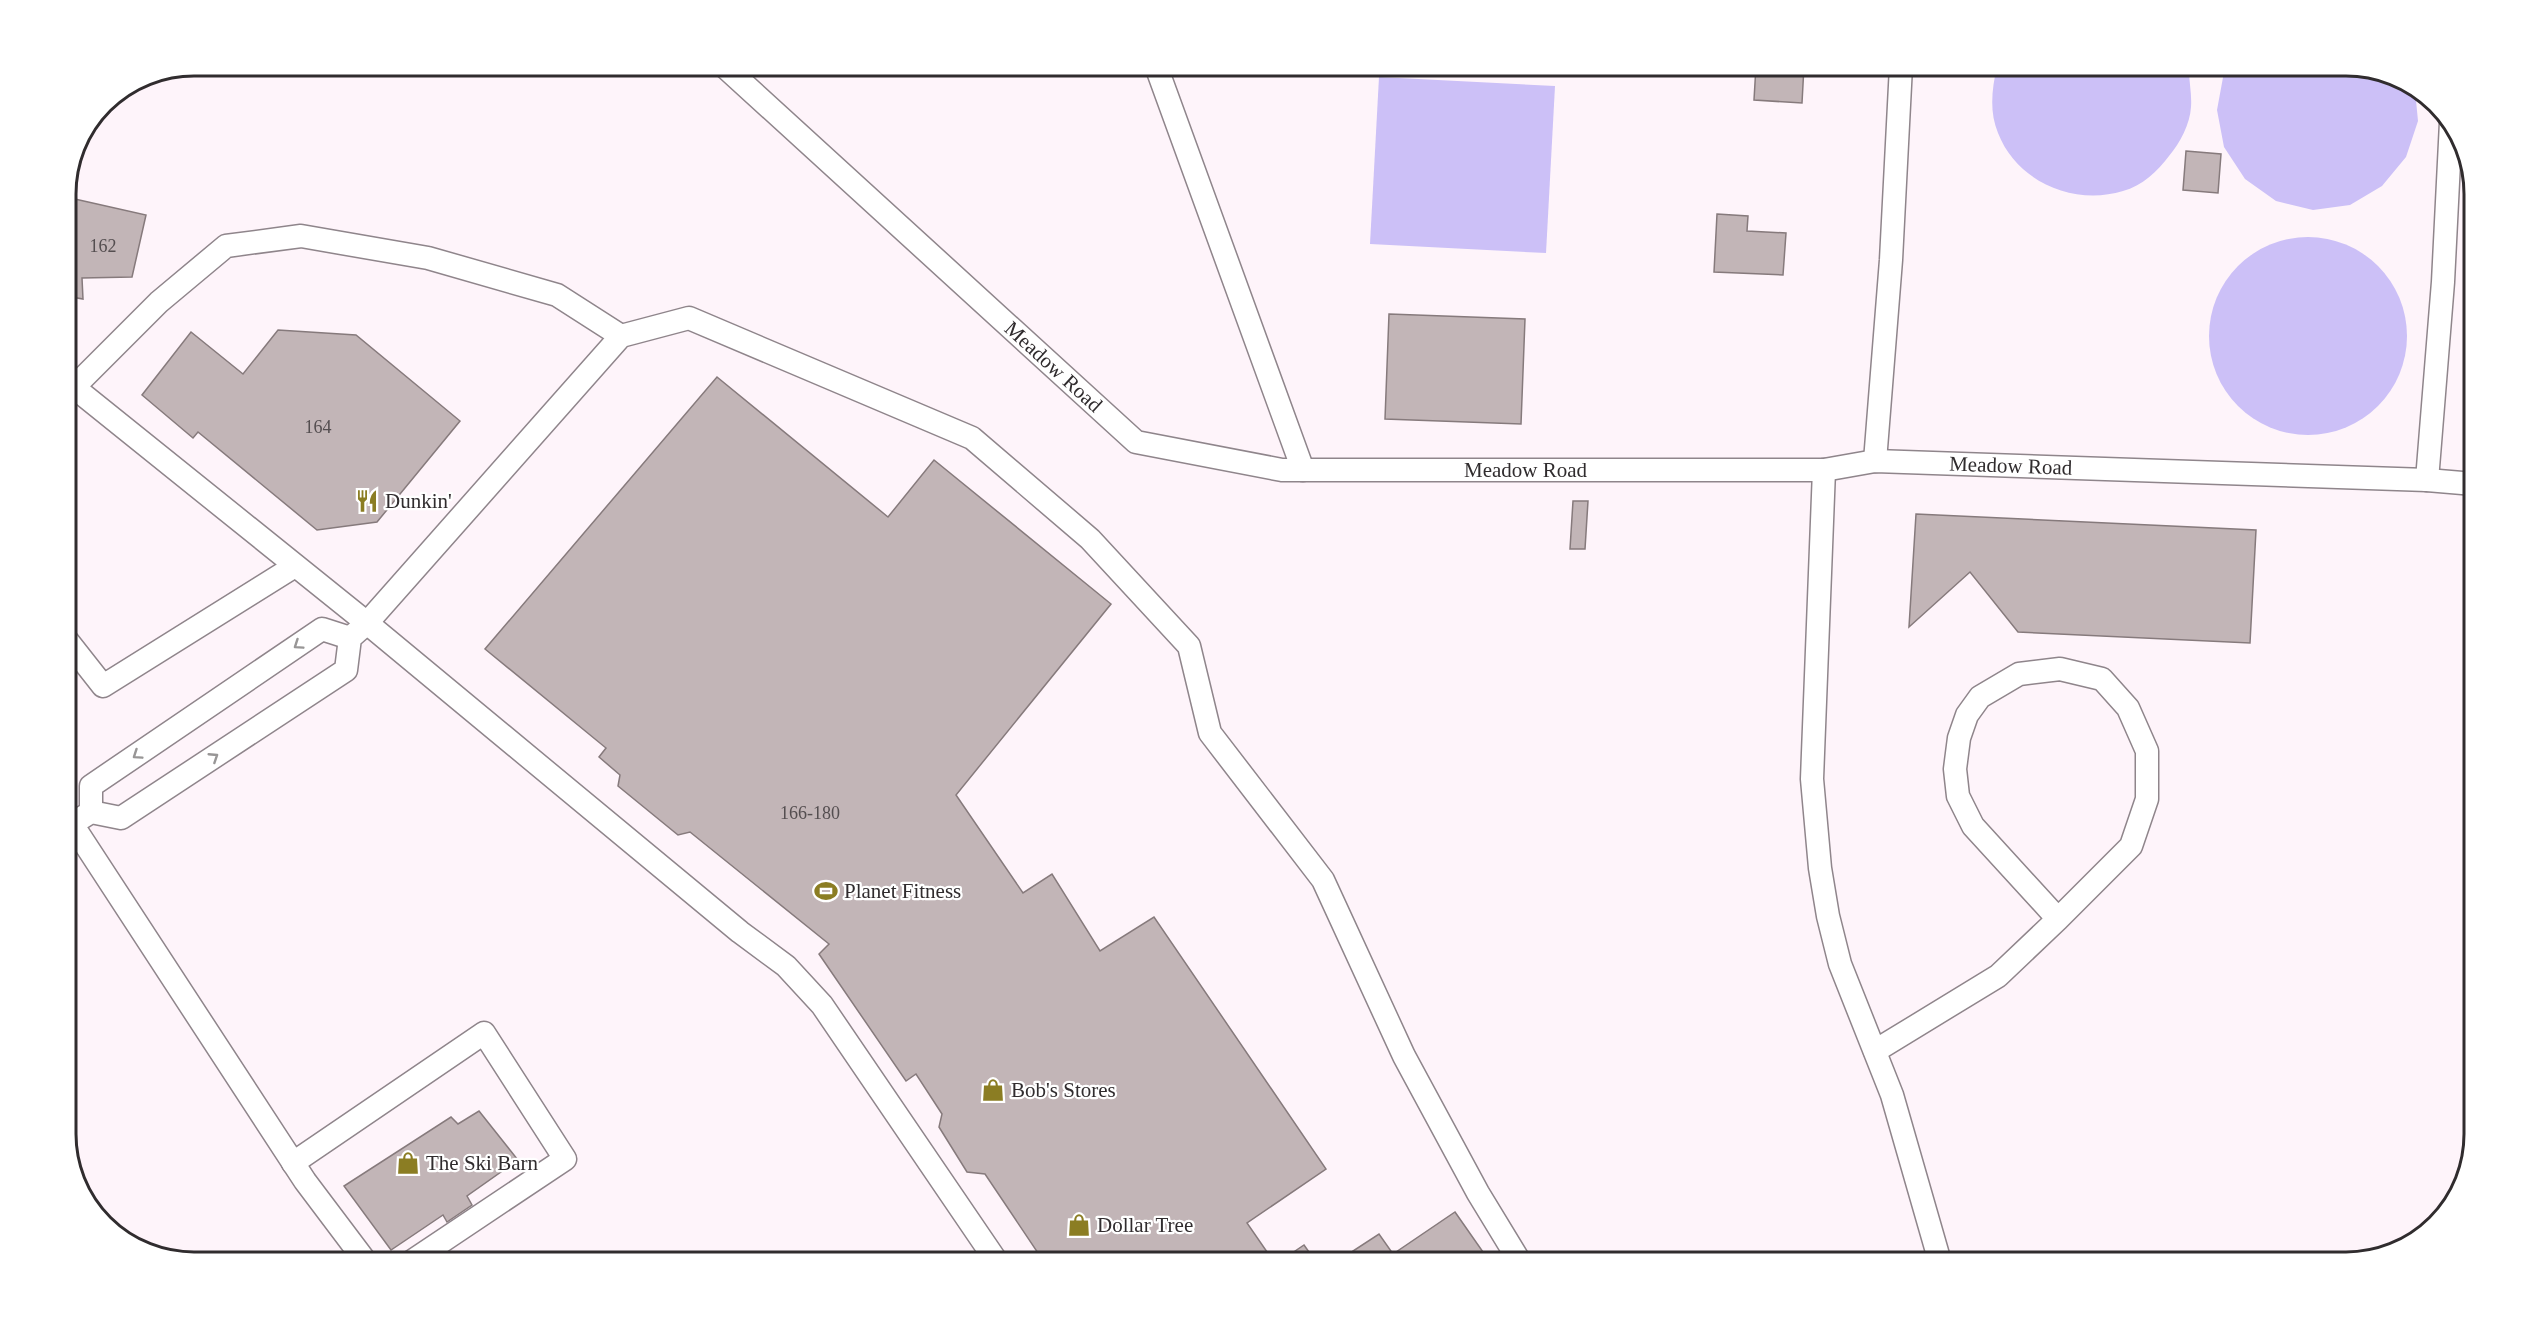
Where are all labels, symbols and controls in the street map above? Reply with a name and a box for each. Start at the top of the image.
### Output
house number: 162 [90,236,117,256]
street label: Meadow Road [1000,316,1107,417]
house number: 164 [305,417,332,437]
street label: Meadow Road [1949,452,2073,480]
street label: Meadow Road [1464,458,1588,482]
restaurant icon: Dunkin' [354,488,380,514]
place label: Dunkin' [385,489,452,513]
one-way arrow [294,638,304,650]
one-way arrow [132,748,143,759]
one-way arrow [208,753,219,764]
house number: 166-180 [780,803,840,823]
sports icon: Planet Fitness [813,878,839,904]
place label: Planet Fitness [844,879,961,903]
shop icon: Bob's Stores [980,1077,1006,1103]
place label: Bob's Stores [1011,1078,1116,1102]
shop icon: The Ski Barn [395,1150,421,1176]
place label: The Ski Barn [426,1151,538,1175]
shop icon: Dollar Tree [1066,1212,1092,1238]
place label: Dollar Tree [1097,1213,1193,1237]

